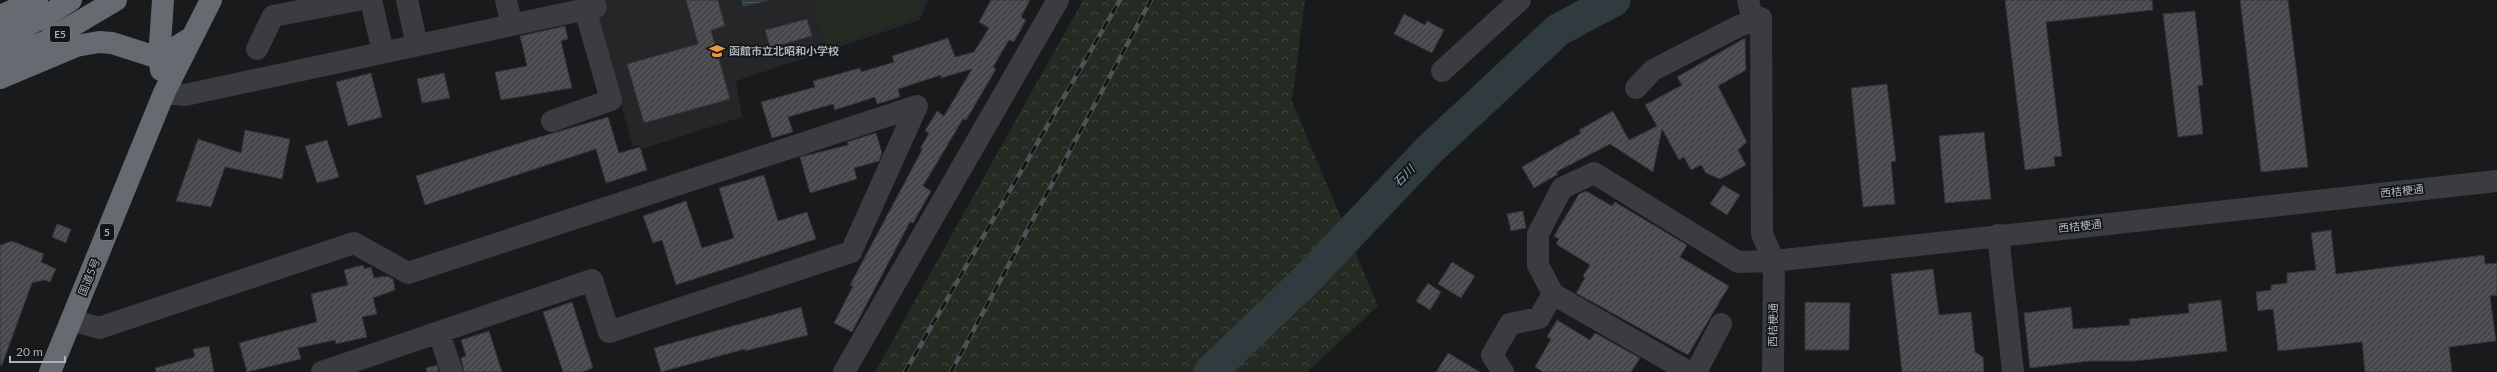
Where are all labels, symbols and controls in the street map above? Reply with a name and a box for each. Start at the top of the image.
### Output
road number: E5 [50,26,70,42]
school or university icon: 函館市立北昭和小学校 [708,42,726,60]
place label: 函館市立北昭和小学校 [729,44,839,57]
water label: 石川 [1390,160,1419,190]
street label: 西桔梗通 [2379,182,2425,199]
street label: 西桔梗通 [2057,217,2103,234]
road number: 5 [100,224,114,240]
street label: 国道5号 [75,256,102,298]
street label: 西桔梗通 [1766,303,1779,347]
scale bar [10,338,65,364]
text: 20 m [16,344,43,359]

